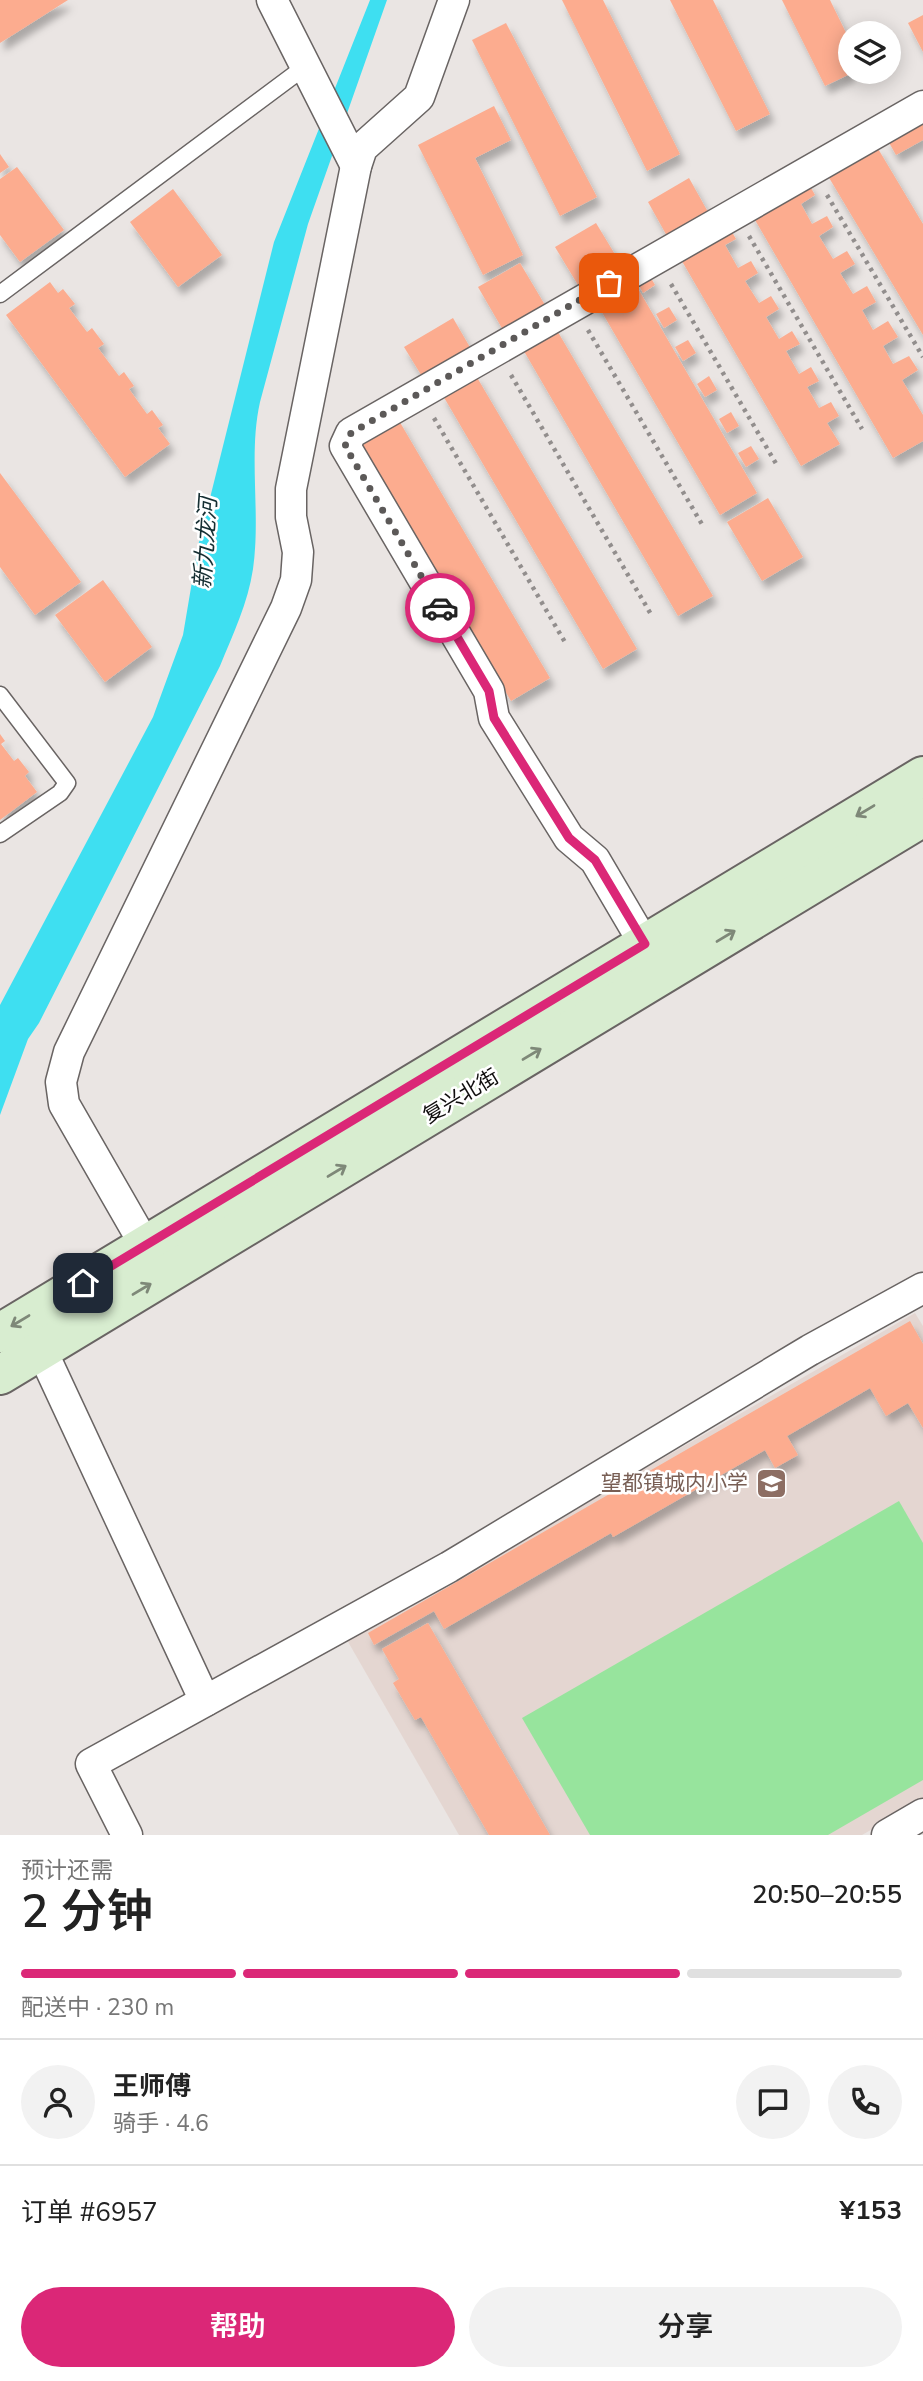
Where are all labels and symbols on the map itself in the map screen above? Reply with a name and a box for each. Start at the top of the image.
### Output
pin [579,253,639,313]
water label: 新九龙河 [187,492,224,590]
courier [405,573,475,643]
one-way arrow [855,805,875,819]
one-way arrow [716,929,736,943]
one-way arrow [521,1046,541,1060]
street label: 复兴北街 [418,1062,504,1130]
one-way arrow [326,1164,346,1178]
pin [53,1253,113,1313]
one-way arrow [132,1281,151,1296]
one-way arrow [10,1315,30,1329]
school or university icon: 望都镇城内小学 [754,1466,788,1500]
place label: 望都镇城内小学 [601,1469,748,1497]

